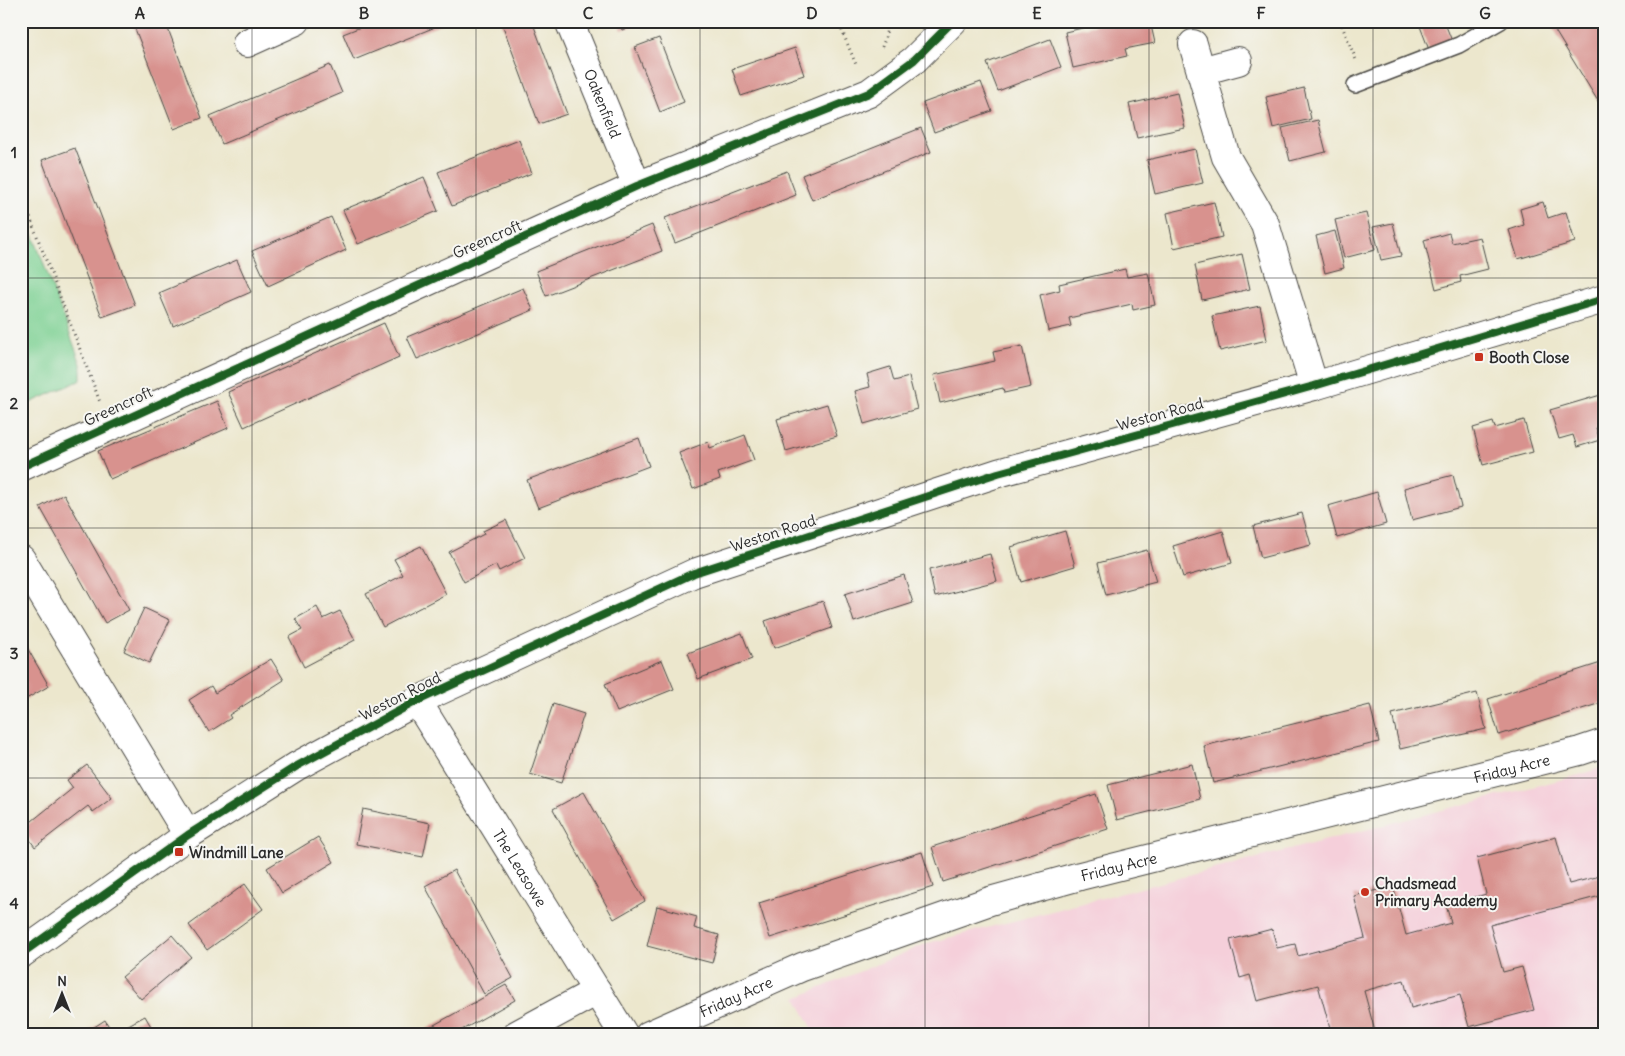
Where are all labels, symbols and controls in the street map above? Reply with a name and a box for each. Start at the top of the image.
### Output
text: A [135,3,145,23]
text: B [359,3,370,23]
text: C [583,3,594,23]
text: D [806,3,818,23]
text: E [1032,3,1042,23]
text: F [1256,3,1266,23]
text: G [1479,3,1491,23]
street label: Oakenfield [580,66,626,141]
text: 1 [11,142,17,162]
street label: Greencroft [450,215,524,263]
place label: Booth Close [1489,348,1569,367]
marker: Booth Close [1473,351,1485,363]
street label: Greencroft [81,382,155,430]
text: 2 [10,393,19,413]
street label: Weston Road [1115,393,1206,435]
street label: Weston Road [728,510,818,556]
text: 3 [9,643,19,663]
street label: Weston Road [356,667,444,725]
street label: Friday Acre [1472,749,1552,787]
street label: The Leasowe [489,825,551,910]
place label: Windmill Lane [189,843,284,862]
marker: Windmill Lane [173,846,185,858]
street label: Friday Acre [1079,848,1159,885]
place label: Chadsmead Primary Academy [1375,874,1498,911]
marker: Chadsmead Primary Academy [1359,886,1371,898]
text: 4 [9,893,19,913]
north arrow [38,968,88,1018]
text: N [57,972,67,990]
street label: Friday Acre [696,972,775,1021]

